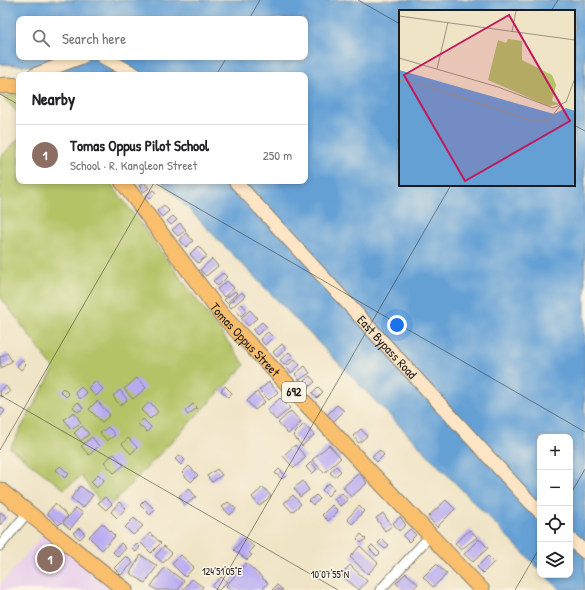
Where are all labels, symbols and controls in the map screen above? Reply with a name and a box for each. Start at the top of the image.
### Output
inset map [399,10,575,186]
search box [16,16,308,60]
icon: search [30,27,52,49]
text: Search here [62,28,126,49]
text: Nearby [32,87,75,110]
text: Tomas Oppus Pilot School [70,135,209,156]
text: 1 [43,146,47,164]
text: 250 m [263,146,292,164]
text: School · R. Kangleon Street [70,156,197,174]
street label: Tomas Oppus Street [206,299,285,381]
street label: East Bypass Road [353,311,421,382]
your location [387,315,407,335]
road number: 692 [282,382,306,402]
map controls [537,434,573,578]
button: + [537,434,573,470]
button: − [537,470,573,506]
button: locate [537,506,573,542]
button: layers [537,542,573,578]
pin: 1 [37,544,63,574]
text: 124°51'05"E [202,565,243,578]
text: 10°07'55"N [311,568,349,581]

